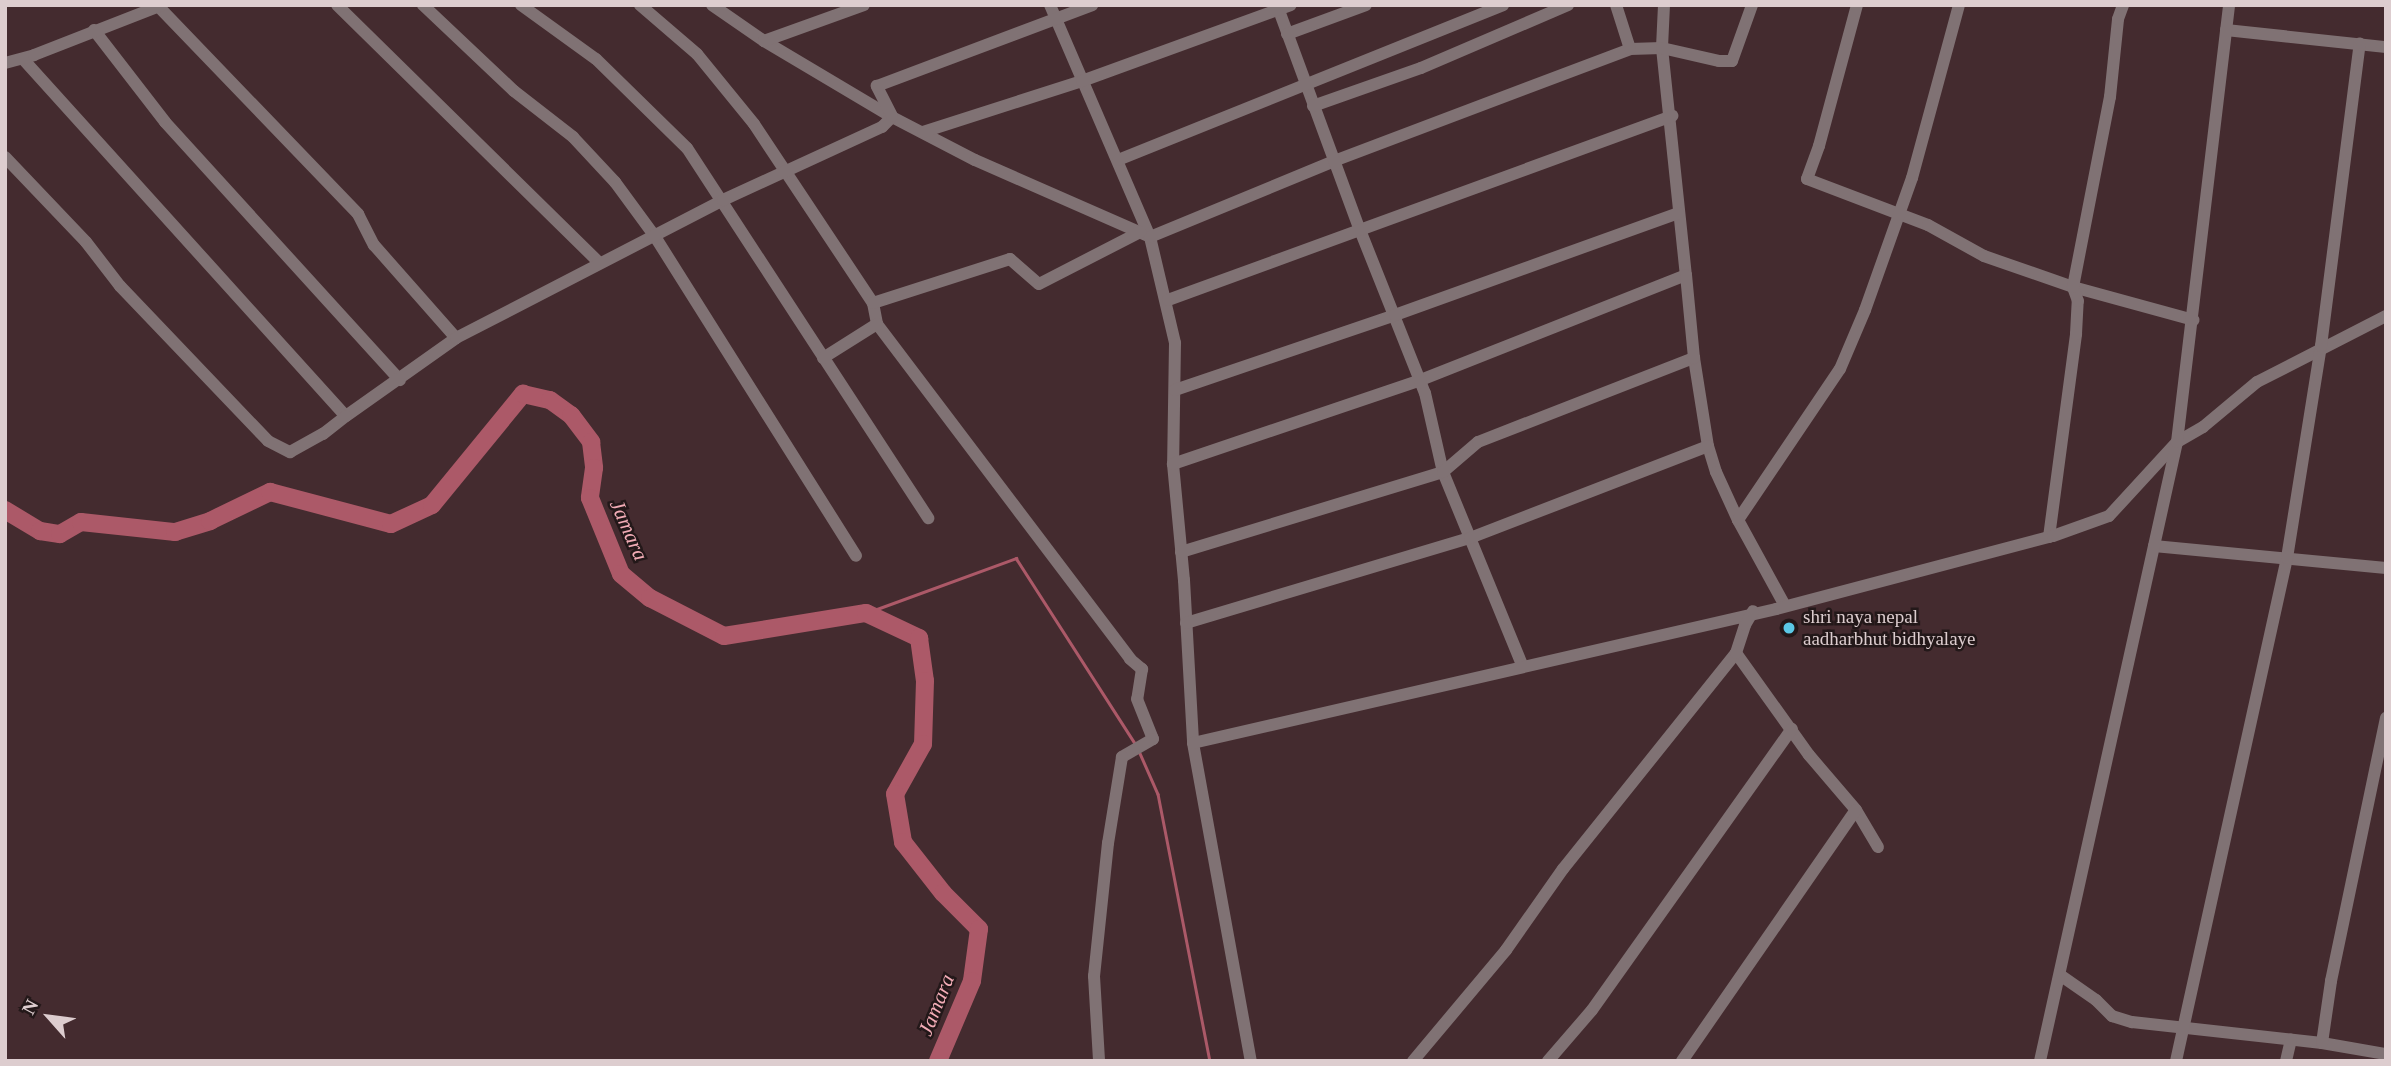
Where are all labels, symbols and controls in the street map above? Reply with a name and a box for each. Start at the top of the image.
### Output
water label: Jamara [604,496,654,564]
place label: shri naya nepal aadharbhut bidhyalaye [1803,606,1976,650]
marker: shri naya nepal aadharbhut bidhyalaye [1781,620,1797,636]
water label: Jamara [912,971,960,1039]
north arrow [14,982,84,1052]
text: N [18,996,43,1018]

